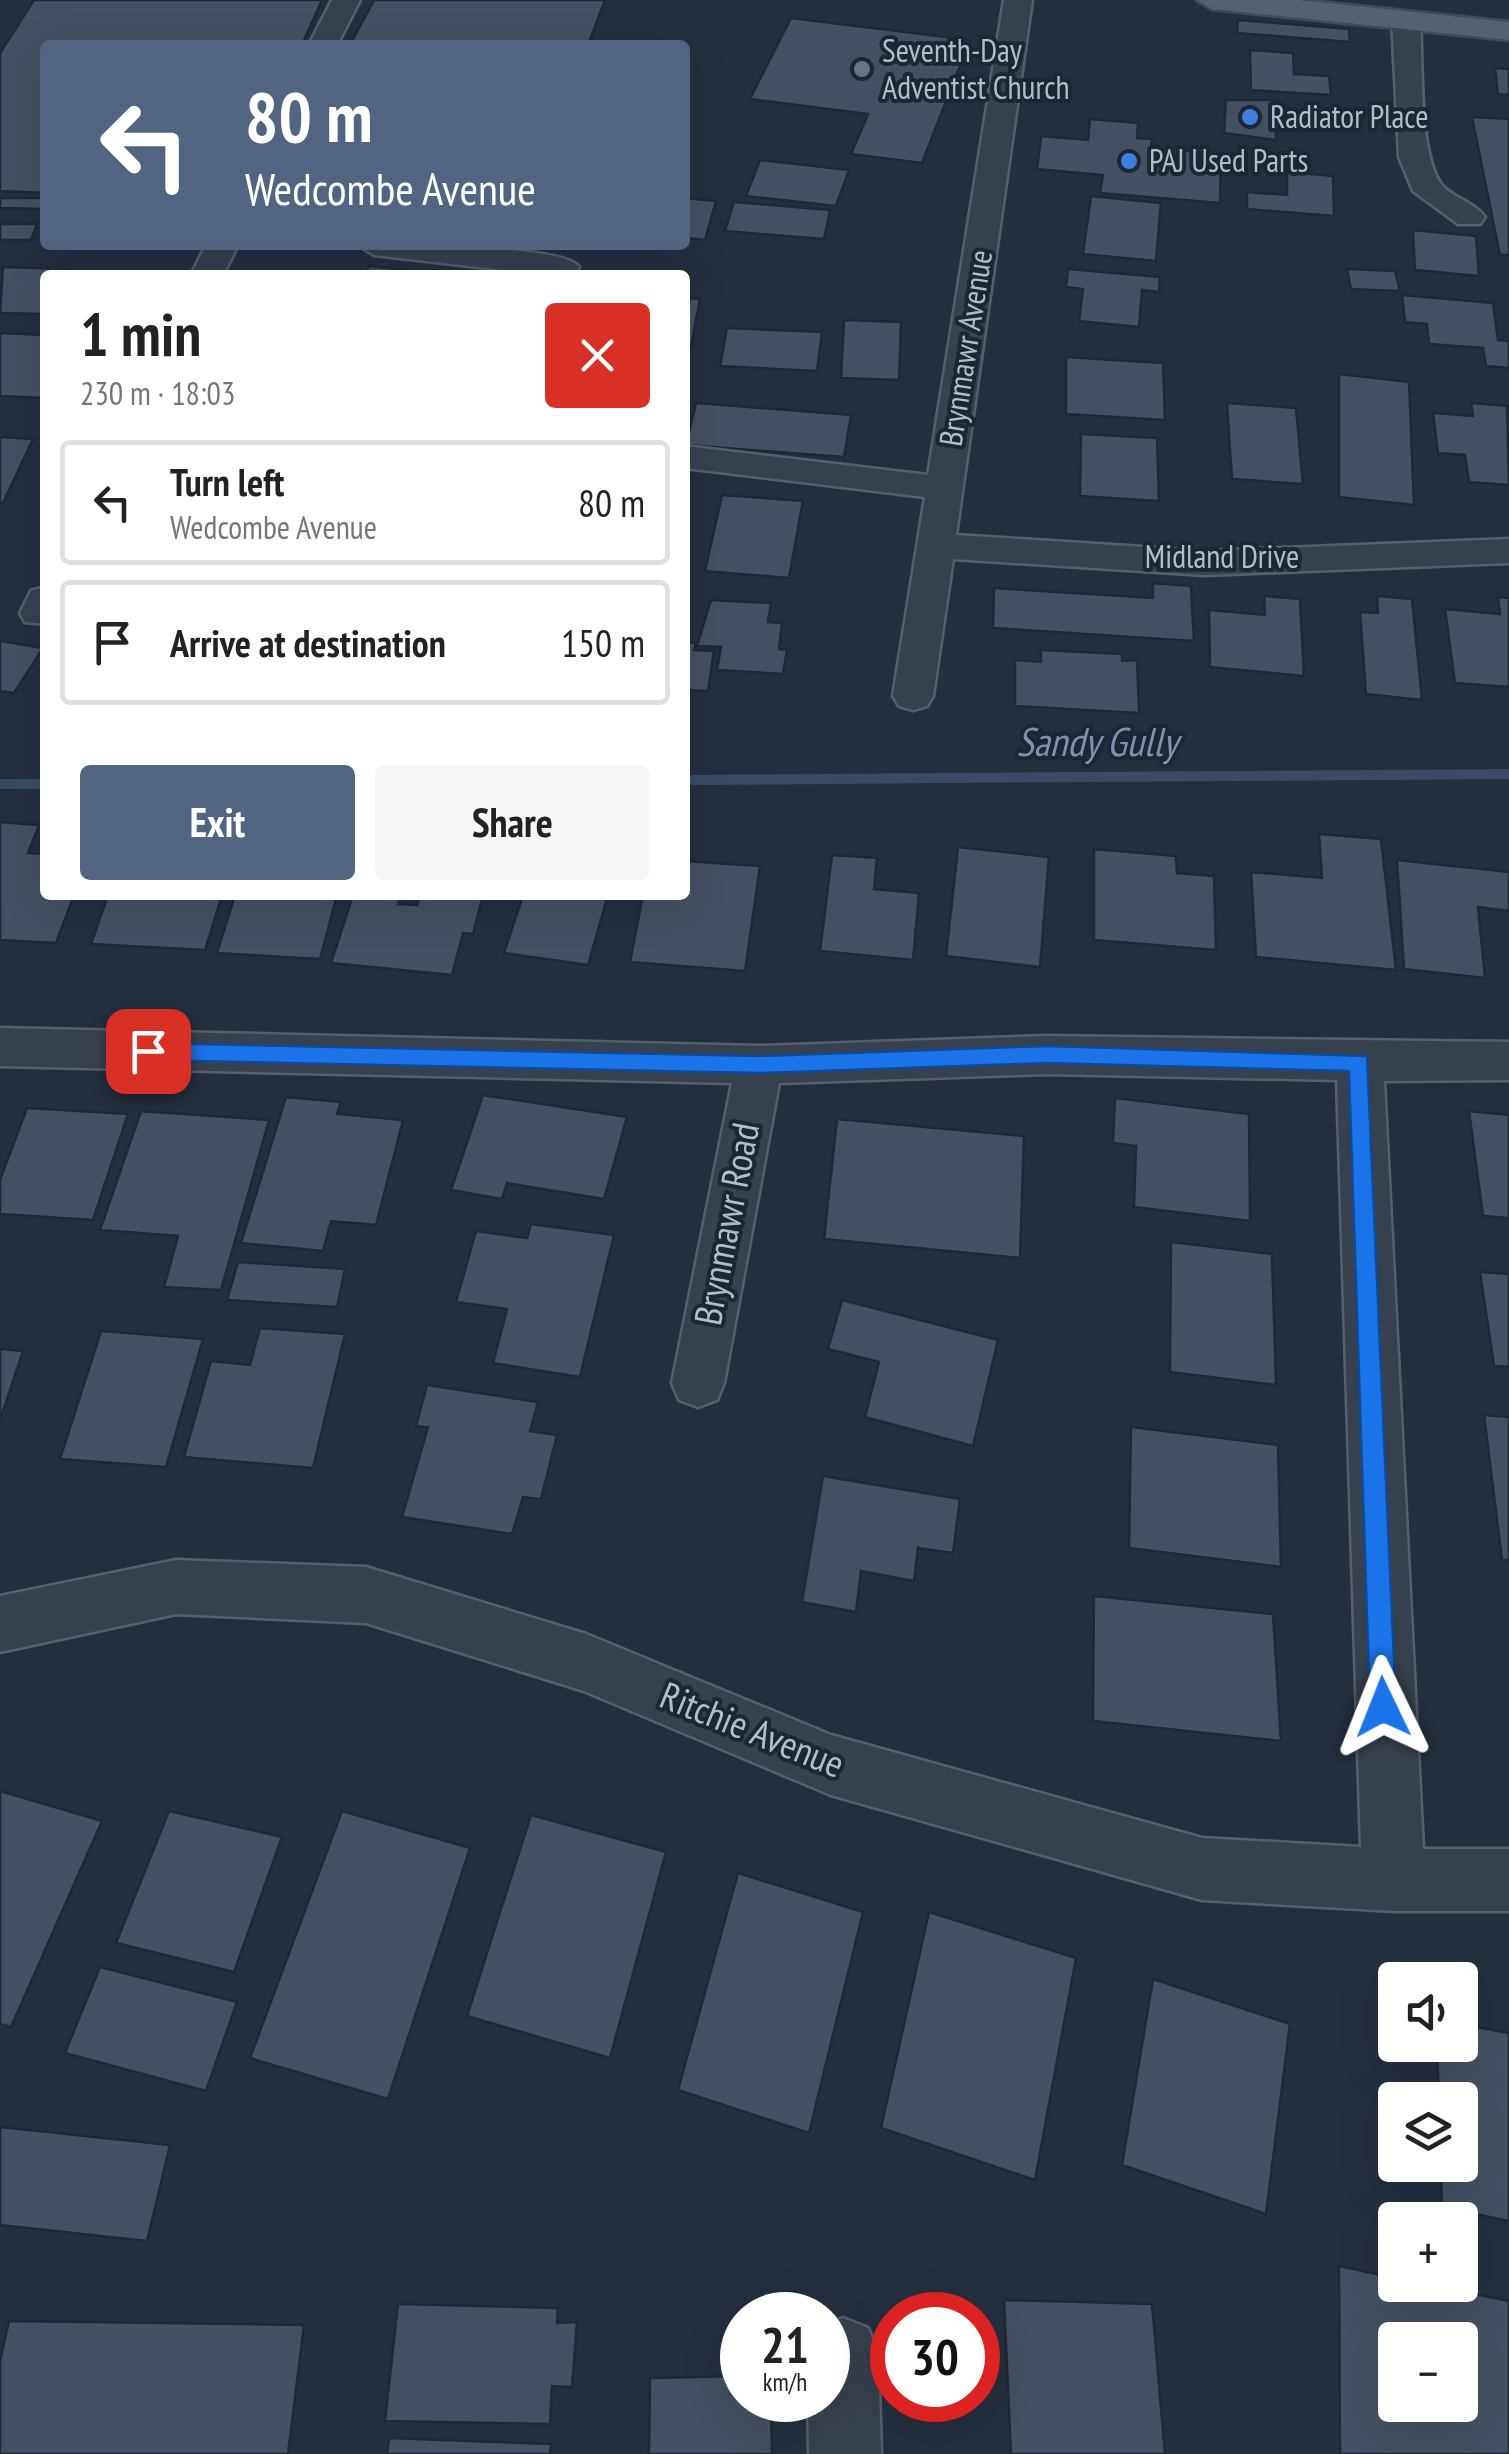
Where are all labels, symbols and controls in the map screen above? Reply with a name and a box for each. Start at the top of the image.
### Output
place label: Seventh-Day Adventist Church [882,29,1070,108]
marker: Seventh-Day Adventist Church [851,58,873,80]
text: 80 m [245,71,373,161]
icon: left [80,80,210,210]
place label: Radiator Place [1270,95,1428,137]
marker: Radiator Place [1239,106,1261,128]
place label: PAJ Used Parts [1149,139,1308,181]
marker: PAJ Used Parts [1118,150,1140,172]
text: Wedcombe Avenue [245,159,536,217]
street label: Brynmawr Avenue [929,247,1001,449]
text: 1 min [80,295,201,373]
button: close [545,303,650,408]
text: 230 m · 18:03 [80,372,235,414]
text: Turn left [170,457,284,506]
icon: left [85,475,140,530]
text: 80 m [578,478,645,527]
text: Wedcombe Avenue [170,506,377,548]
street label: Midland Drive [1145,535,1299,577]
icon: arrive [85,615,140,670]
text: Arrive at destination [170,618,446,667]
text: 150 m [561,618,645,667]
water label: Sandy Gully [1016,715,1182,767]
button: Exit [80,765,355,880]
button: Share [375,765,650,880]
pin [106,1009,191,1094]
icon: arrive [121,1024,176,1079]
street label: Brynmawr Road [682,1118,769,1329]
position arrow [1331,1655,1435,1759]
street label: Ritchie Avenue [653,1670,852,1788]
map controls [1378,1962,1478,2422]
button: sound [1378,1962,1478,2062]
button: layers [1378,2082,1478,2182]
button: + [1378,2202,1478,2302]
speed limit sign: 30 [870,2292,1000,2422]
text: 21 [761,2312,809,2377]
button: − [1378,2322,1478,2422]
text: km/h [763,2366,807,2398]

